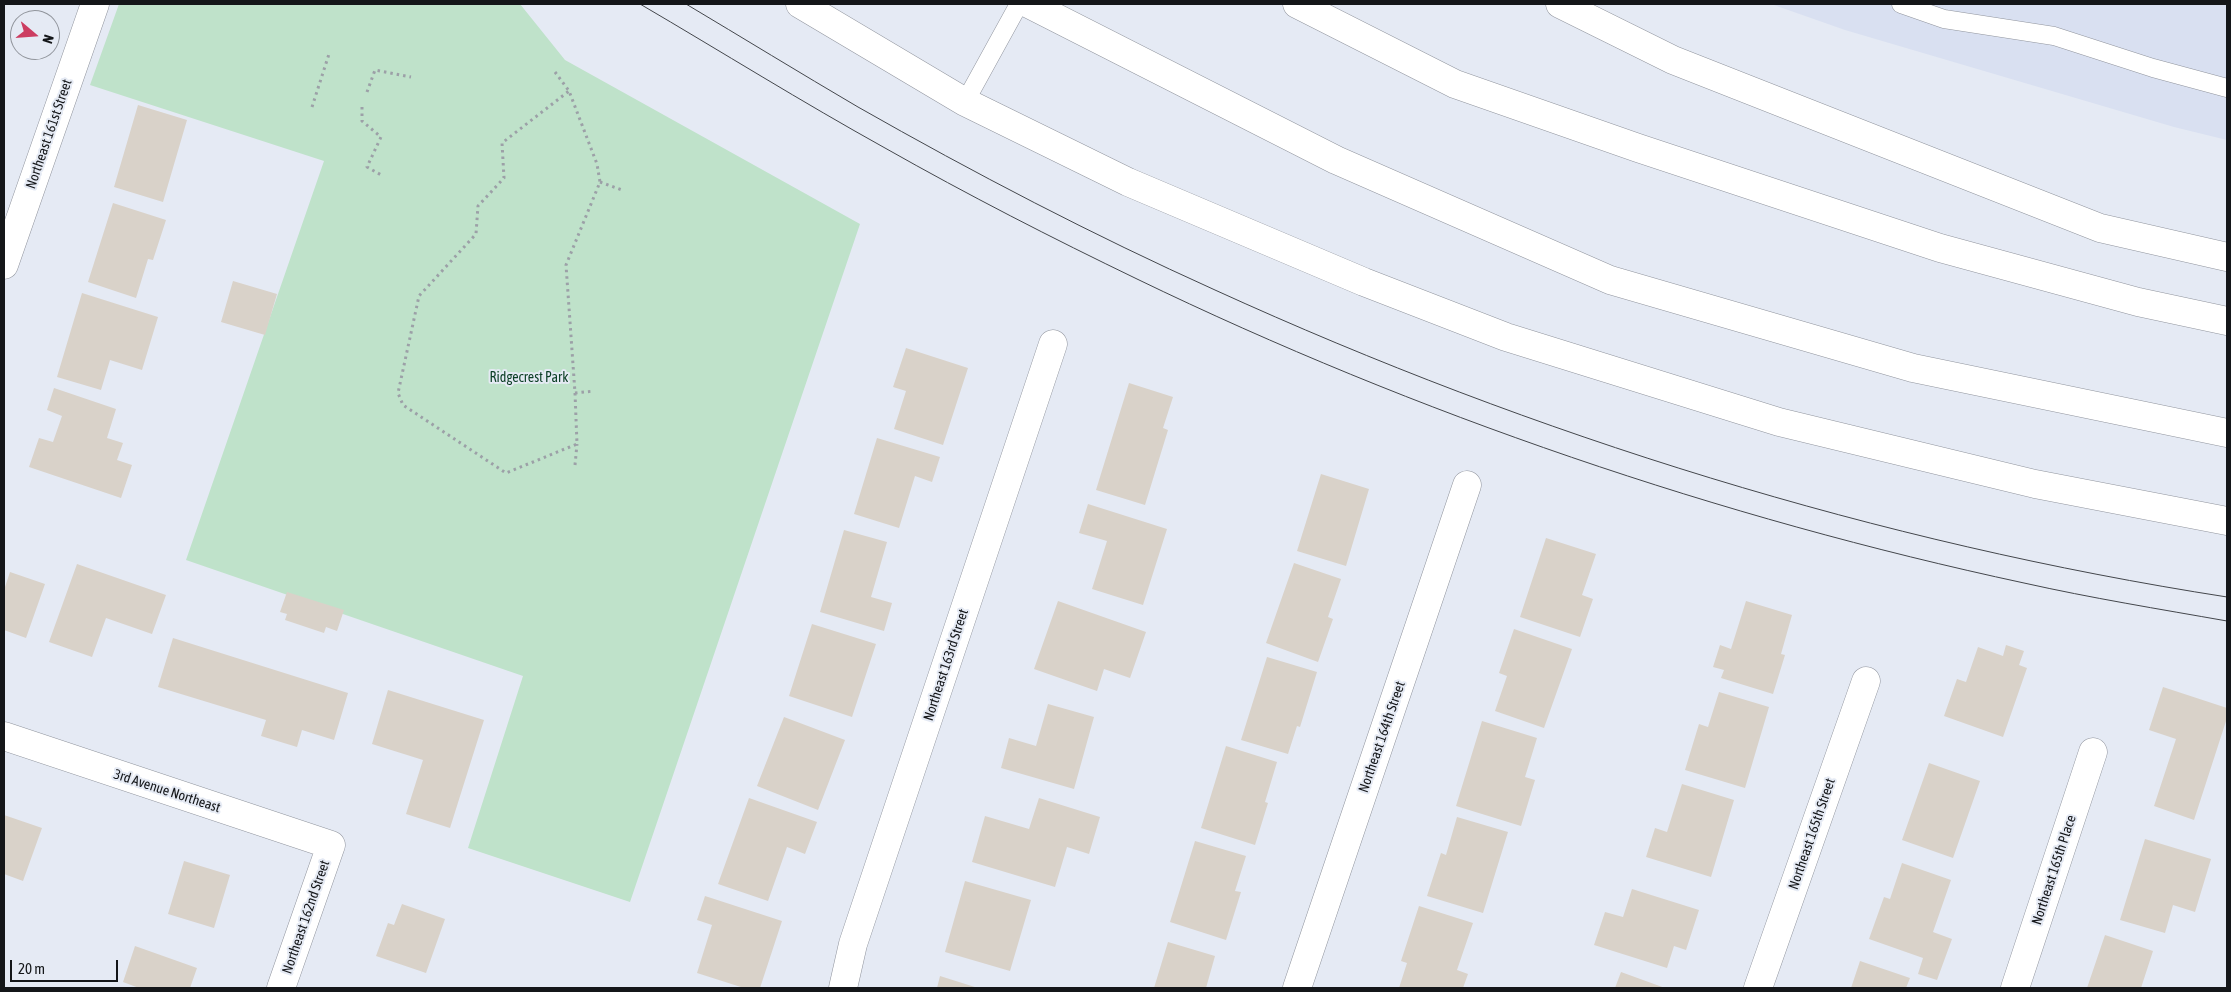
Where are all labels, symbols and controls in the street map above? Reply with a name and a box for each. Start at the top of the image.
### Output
north arrow [10,10,60,60]
text: N [39,33,57,46]
street label: Northeast 161st Street [22,77,76,191]
park label: Ridgecrest Park [490,370,568,386]
street label: Northeast 163rd Street [920,607,972,723]
street label: Northeast 164th Street [1355,679,1409,795]
street label: 3rd Avenue Northeast [111,766,223,816]
street label: Northeast 165th Street [1785,776,1839,892]
street label: Northeast 165th Place [2028,813,2080,927]
street label: Northeast 162nd Street [279,858,333,976]
scale bar [12,950,120,982]
text: 20 m [18,960,45,977]

